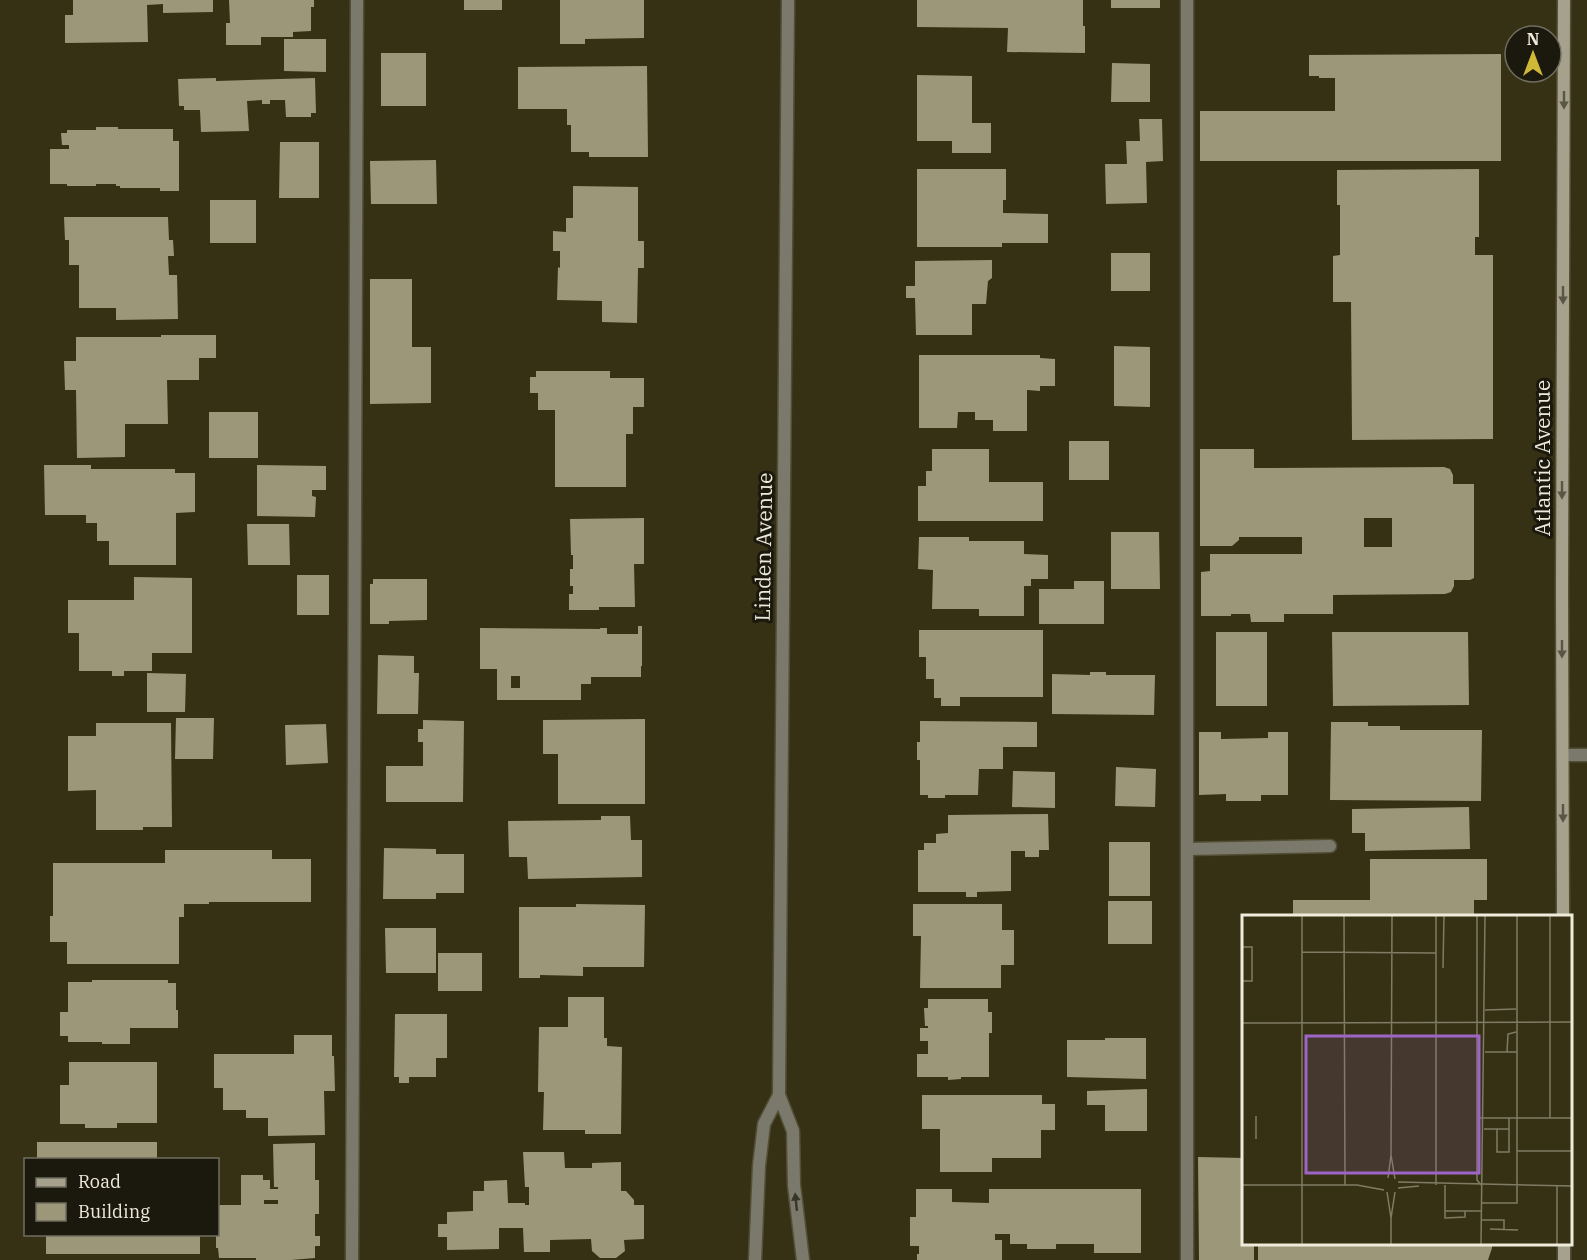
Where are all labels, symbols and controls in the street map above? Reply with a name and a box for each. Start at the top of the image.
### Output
north arrow [1503,24,1563,84]
text: N [1527,29,1539,49]
one-way arrow [1559,91,1568,110]
one-way arrow [1558,286,1568,305]
street label: Atlantic Avenue [1528,380,1556,536]
street label: Linden Avenue [748,472,778,622]
one-way arrow [1557,481,1567,500]
one-way arrow [1557,639,1567,658]
one-way arrow [1558,804,1568,823]
inset map [1242,915,1572,1245]
legend [24,1158,219,1236]
text: Road [78,1170,121,1193]
one-way arrow [791,1192,801,1211]
text: Building [78,1200,150,1223]

